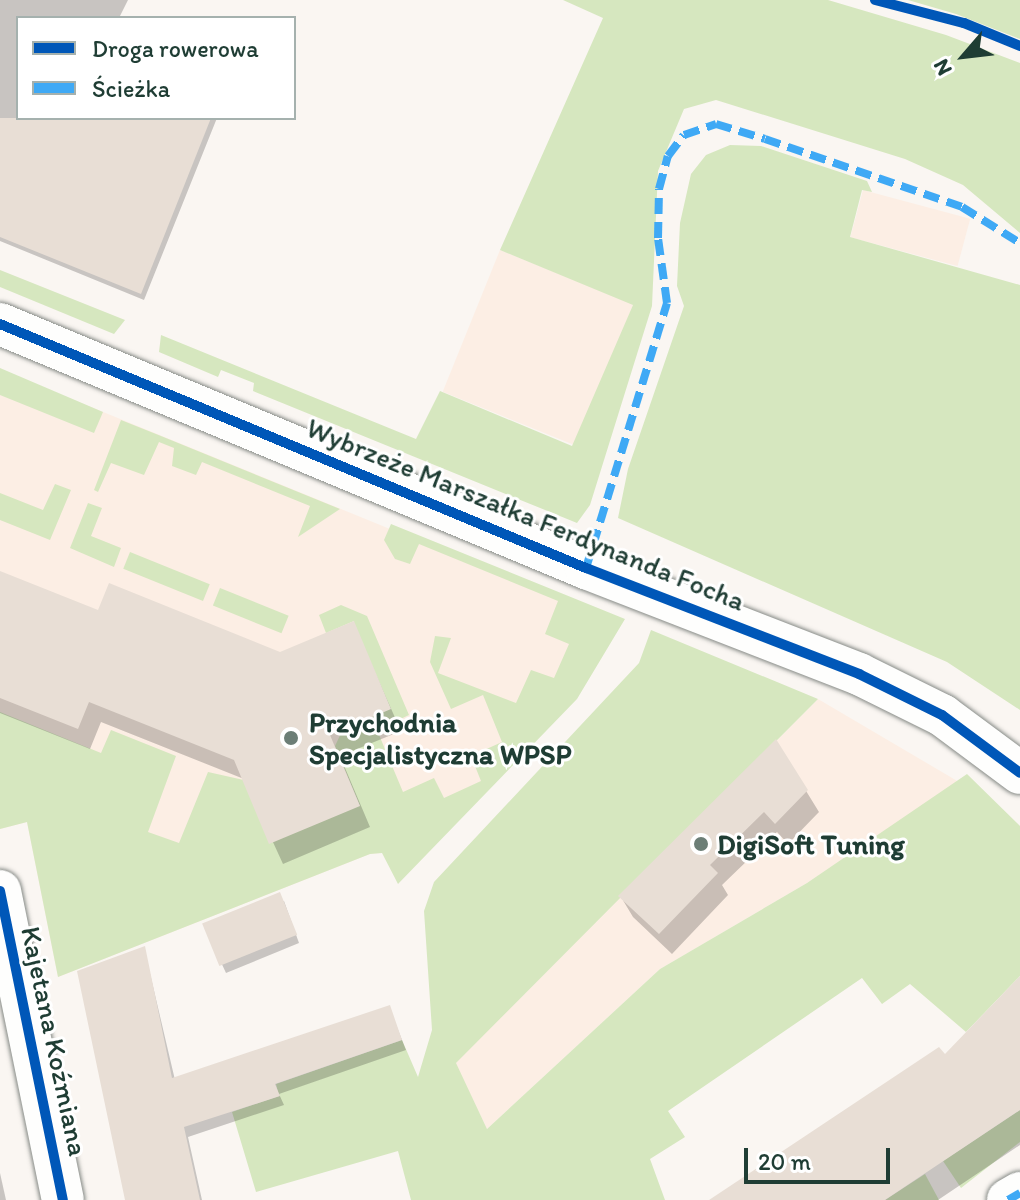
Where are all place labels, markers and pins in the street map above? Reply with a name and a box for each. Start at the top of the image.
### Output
place label: Przychodnia Specjalistyczna WPSP [309,705,572,771]
marker: Przychodnia Specjalistyczna WPSP [280,727,302,749]
place label: DigiSoft Tuning [717,827,903,861]
marker: DigiSoft Tuning [692,835,710,853]

